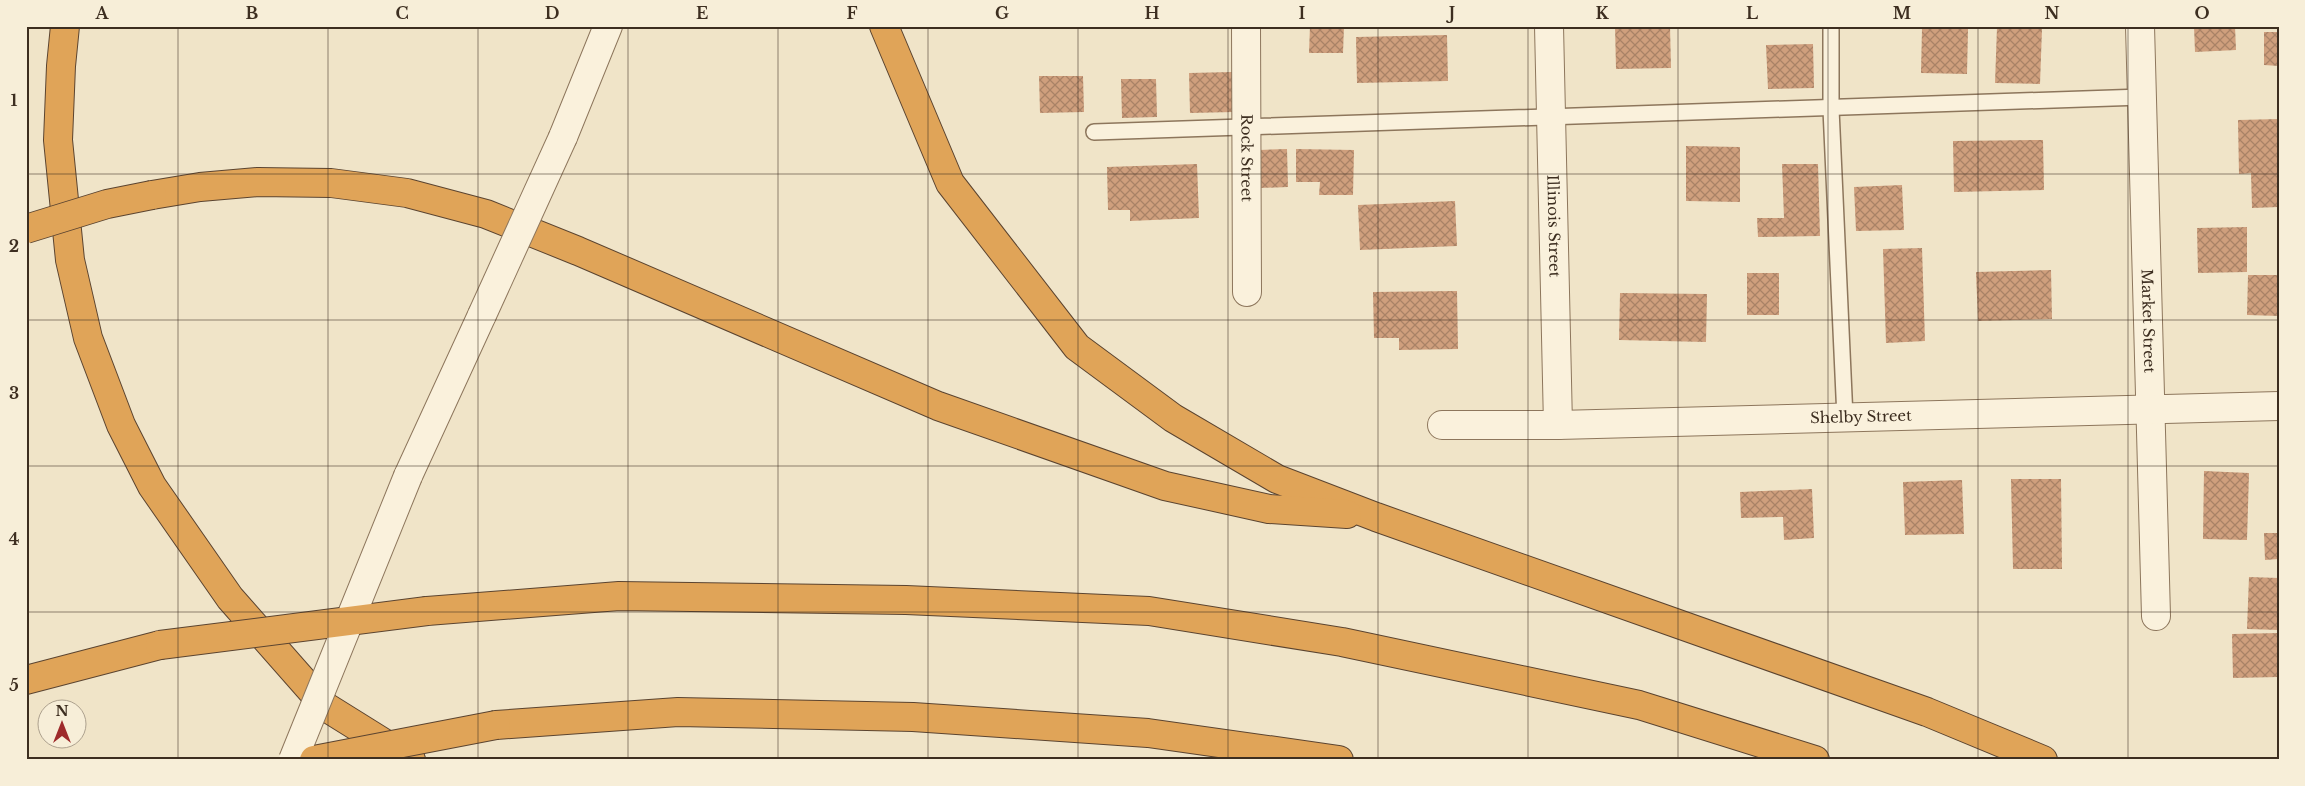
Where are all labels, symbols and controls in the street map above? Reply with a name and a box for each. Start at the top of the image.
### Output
text: A [95,3,110,23]
text: B [246,3,259,23]
text: C [395,3,409,23]
text: D [545,3,559,23]
text: E [696,3,708,23]
text: F [846,3,858,23]
text: G [995,3,1009,23]
text: H [1144,3,1160,23]
text: I [1299,3,1306,23]
text: J [1446,3,1455,23]
text: K [1595,3,1609,23]
text: L [1746,3,1758,23]
text: M [1893,3,1911,23]
text: N [2044,3,2060,23]
text: O [2194,3,2210,23]
text: 1 [11,90,18,110]
street label: Rock Street [1237,114,1257,202]
street label: Illinois Street [1543,174,1565,278]
text: 2 [9,236,19,256]
street label: Market Street [2138,268,2159,374]
text: 3 [9,383,19,403]
street label: Shelby Street [1810,406,1912,427]
text: 4 [9,529,19,549]
text: 5 [9,675,19,695]
north arrow [38,698,88,748]
text: N [55,702,69,720]

